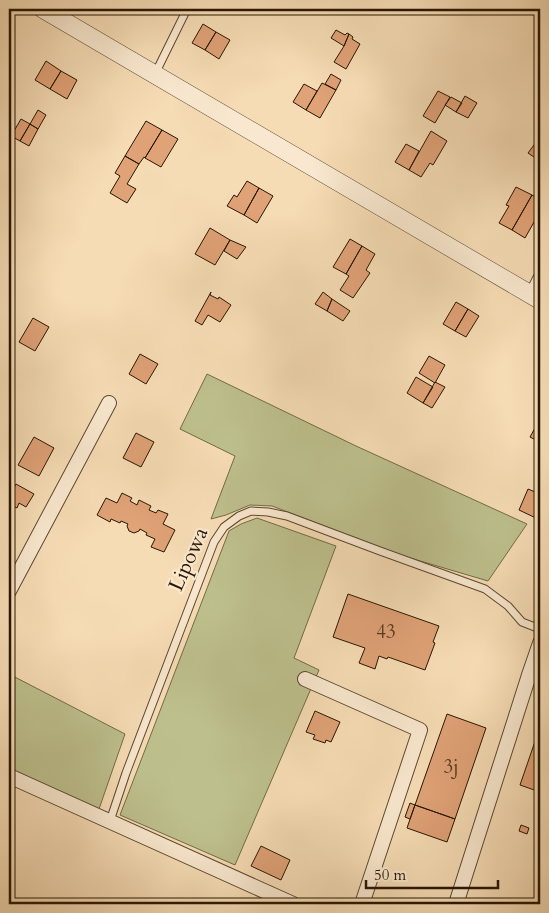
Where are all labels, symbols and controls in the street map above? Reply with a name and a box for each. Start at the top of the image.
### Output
street label: Lipowa [162,523,215,596]
house number: 43 [376,619,396,645]
house number: 3j [443,754,459,780]
scale bar [366,858,499,890]
text: 50 m [374,865,406,885]

